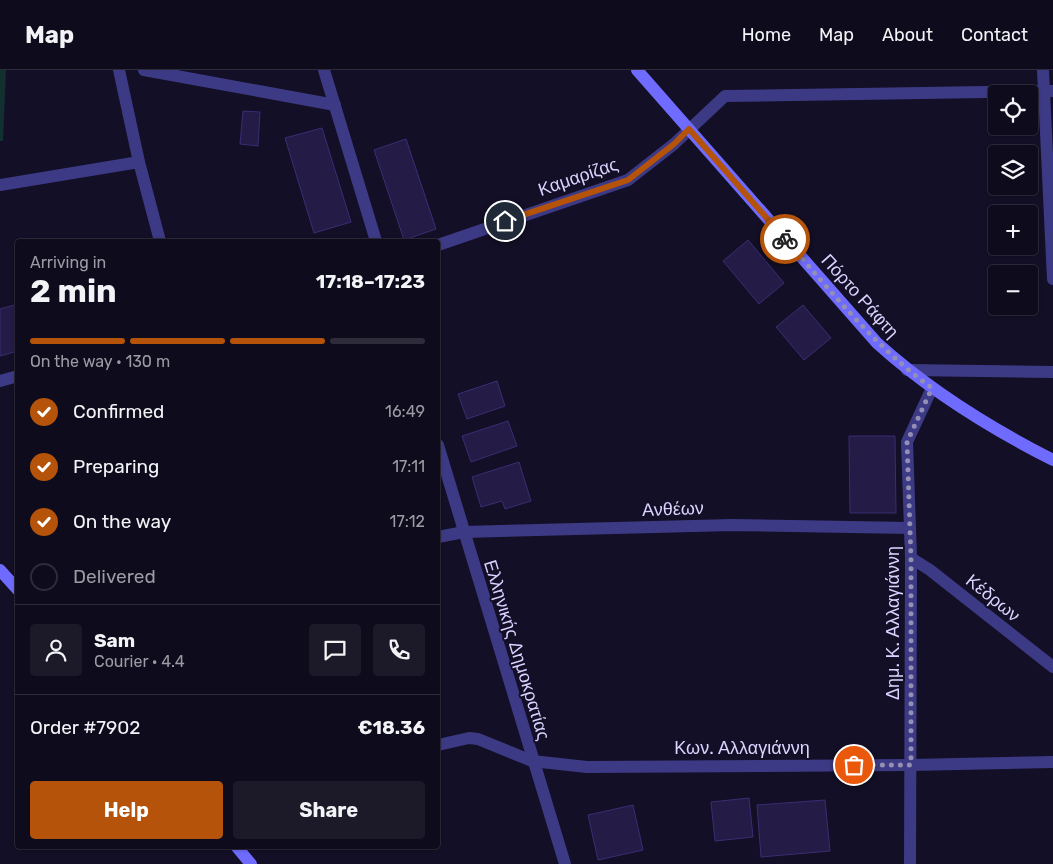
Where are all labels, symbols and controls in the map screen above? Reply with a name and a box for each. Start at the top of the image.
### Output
text: Map [25,21,74,49]
text: Home [742,24,791,46]
text: Map [819,24,854,46]
text: About [882,24,933,46]
text: Contact [961,24,1028,46]
map controls [988,85,1038,315]
button: locate [988,85,1038,135]
button: layers [988,145,1038,195]
street label: Καμαρίζας [535,153,621,201]
pin [484,200,526,242]
button: + [988,205,1038,255]
icon: home [491,207,519,235]
courier [760,214,810,264]
icon: bike [771,225,799,253]
street label: Πόρτο Ράφτη [817,250,903,342]
text: Arriving in [30,253,106,272]
button: − [988,265,1038,315]
text: 17:18–17:23 [316,270,425,293]
text: 2 min [30,272,117,310]
text: On the way · 130 m [30,352,170,371]
icon: check [30,398,58,426]
text: Confirmed [73,400,164,423]
text: 16:49 [385,402,425,421]
icon: check [30,453,58,481]
text: Preparing [73,455,159,478]
text: 17:11 [392,457,425,476]
street label: Ανθέων [642,497,704,521]
icon: check [30,508,58,536]
text: On the way [73,510,171,533]
text: 17:12 [390,512,425,531]
street label: Δημ. Κ. Αλλαγιάννη [882,546,904,700]
street label: Ελληνικής Δημοκρατίας [479,557,555,743]
text: Delivered [73,565,156,588]
street label: Κέδρων [961,570,1025,626]
button: person [30,624,82,676]
button: chat [309,624,361,676]
button: phone [373,624,425,676]
text: Sam [94,629,135,652]
text: Courier · 4.4 [94,652,185,671]
text: Order #7902 [30,716,140,739]
text: €18.36 [358,716,425,739]
street label: Κων. Αλλαγιάννη [674,737,810,759]
pin [833,744,875,786]
icon: bag [840,751,868,779]
button: Help [30,781,223,839]
button: Share [233,781,425,839]

